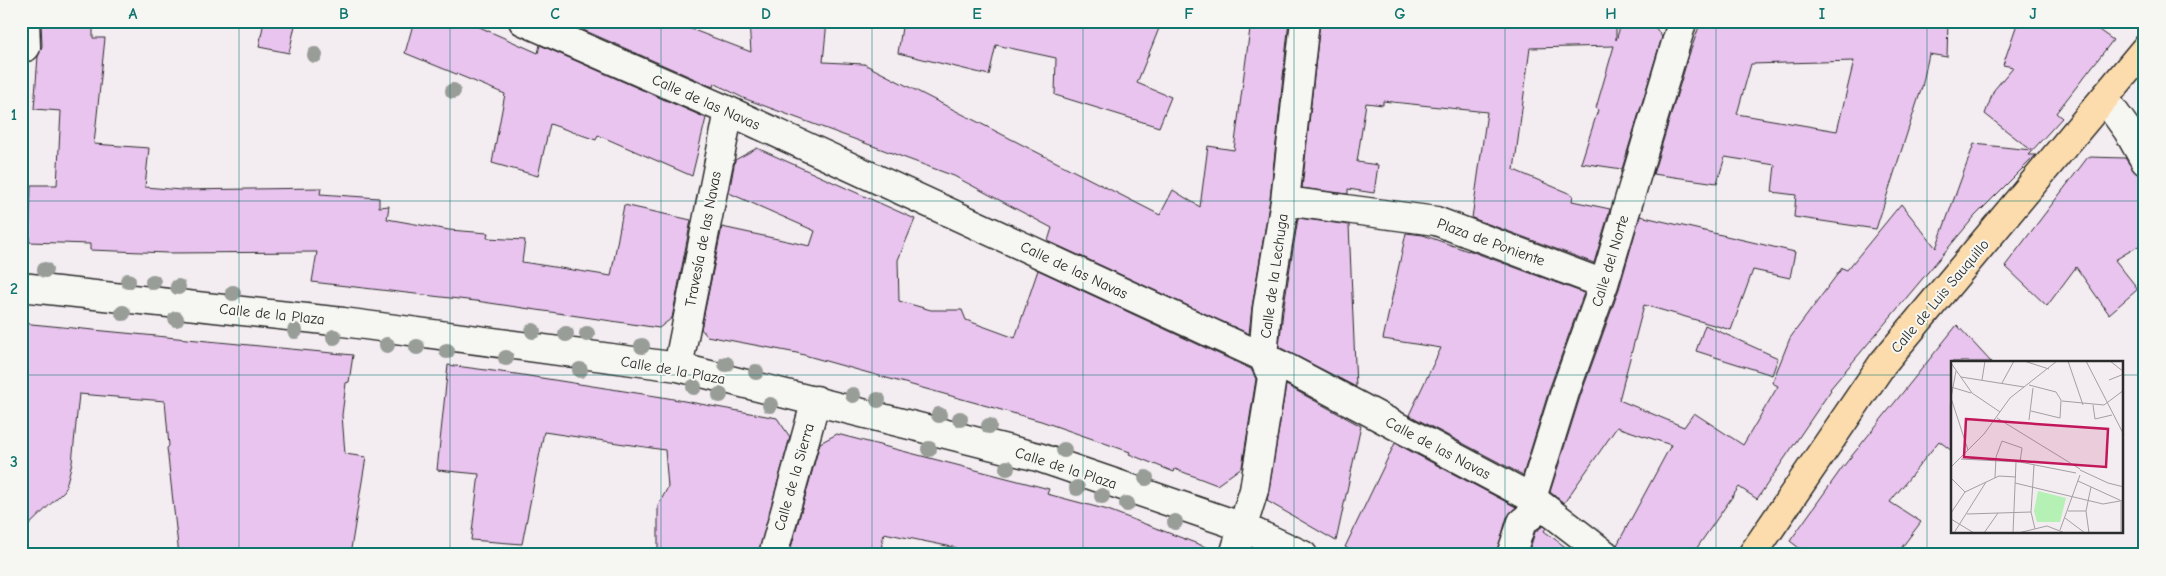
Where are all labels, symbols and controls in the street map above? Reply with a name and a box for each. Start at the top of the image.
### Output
text: A [129,5,138,23]
text: B [339,5,349,23]
text: C [550,5,560,23]
text: D [761,5,771,23]
text: E [972,5,982,23]
text: F [1184,5,1194,23]
text: G [1394,5,1406,23]
text: H [1605,5,1617,23]
text: I [1819,5,1825,23]
text: J [2029,5,2037,23]
street label: Calle de las Navas [649,70,763,134]
text: 1 [11,106,17,124]
street label: Travesía de las Navas [681,170,725,308]
street label: Calle de la Lechuga [1256,212,1292,340]
street label: Calle del Norte [1588,213,1633,309]
street label: Plaza de Poniente [1435,214,1548,270]
street label: Calle de Luis Sauquillo [1887,235,1993,357]
street label: Calle de las Navas [1017,237,1131,303]
text: 2 [10,280,18,298]
street label: Calle de la Plaza [218,300,326,328]
street label: Calle de la Plaza [619,352,727,388]
inset map [1951,361,2124,534]
street label: Calle de las Navas [1382,413,1494,483]
street label: Calle de la Sierra [770,421,818,533]
street label: Calle de la Plaza [1013,443,1119,493]
text: 3 [10,453,18,471]

